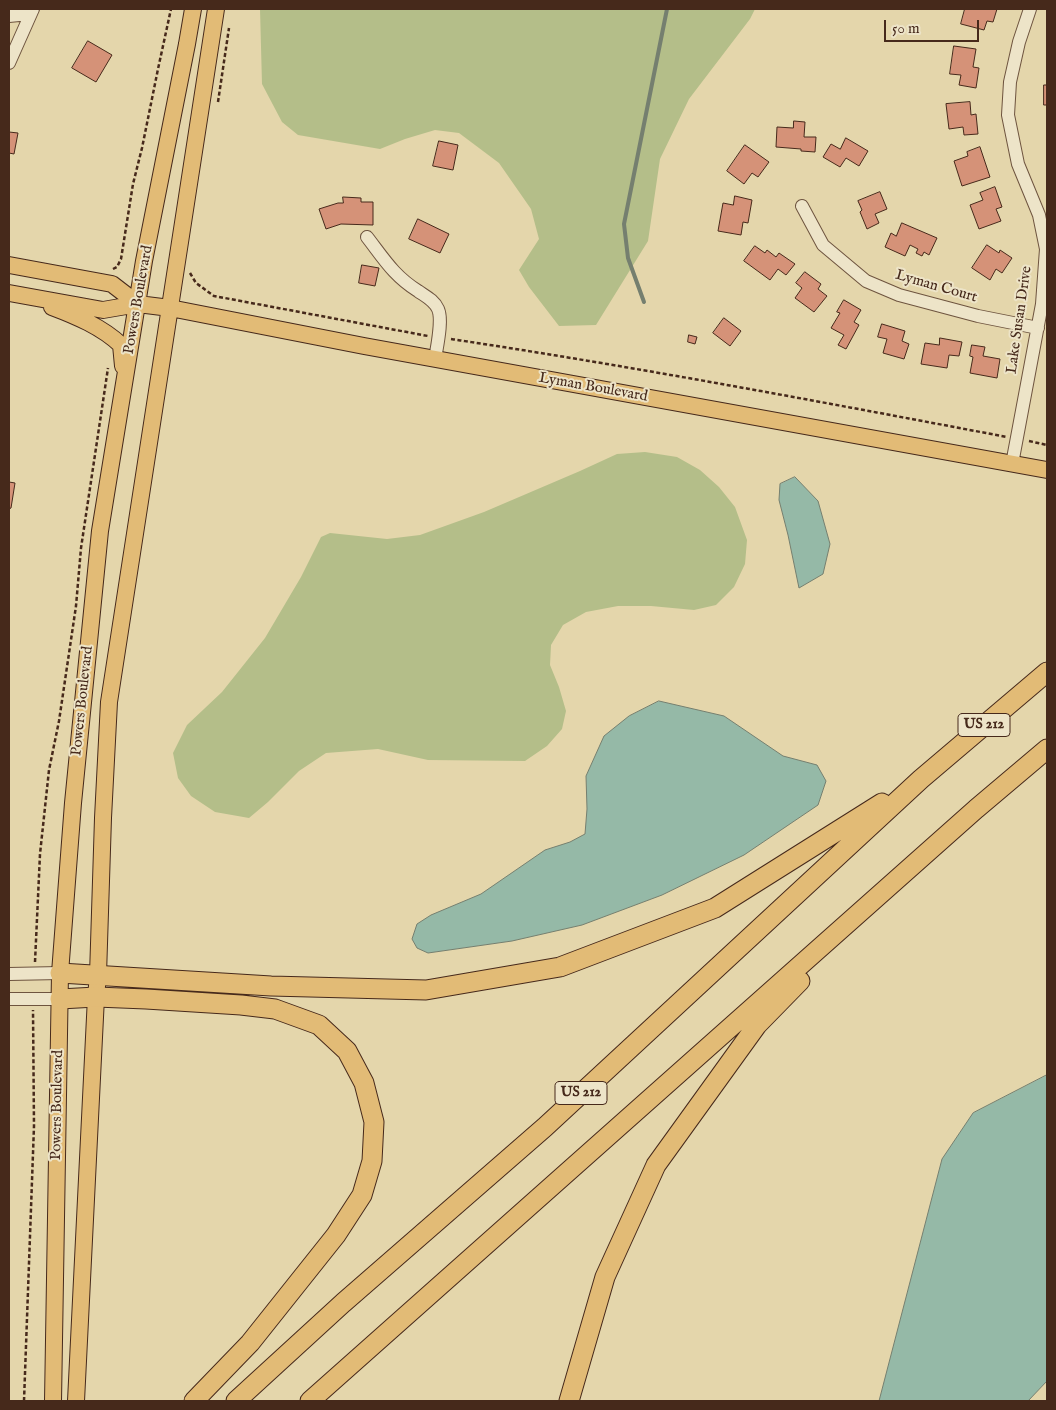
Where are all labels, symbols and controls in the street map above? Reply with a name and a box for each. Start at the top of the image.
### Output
scale bar [886,10,981,42]
text: 50 m [892,19,920,38]
street label: Powers Boulevard [121,244,157,356]
street label: Lake Susan Drive [1004,265,1036,375]
street label: Lyman Court [893,267,979,307]
street label: Lyman Boulevard [537,370,649,406]
street label: Powers Boulevard [68,645,98,757]
road number: US 212 [958,714,1010,736]
street label: Powers Boulevard [48,1050,68,1160]
road number: US 212 [555,1082,607,1104]

